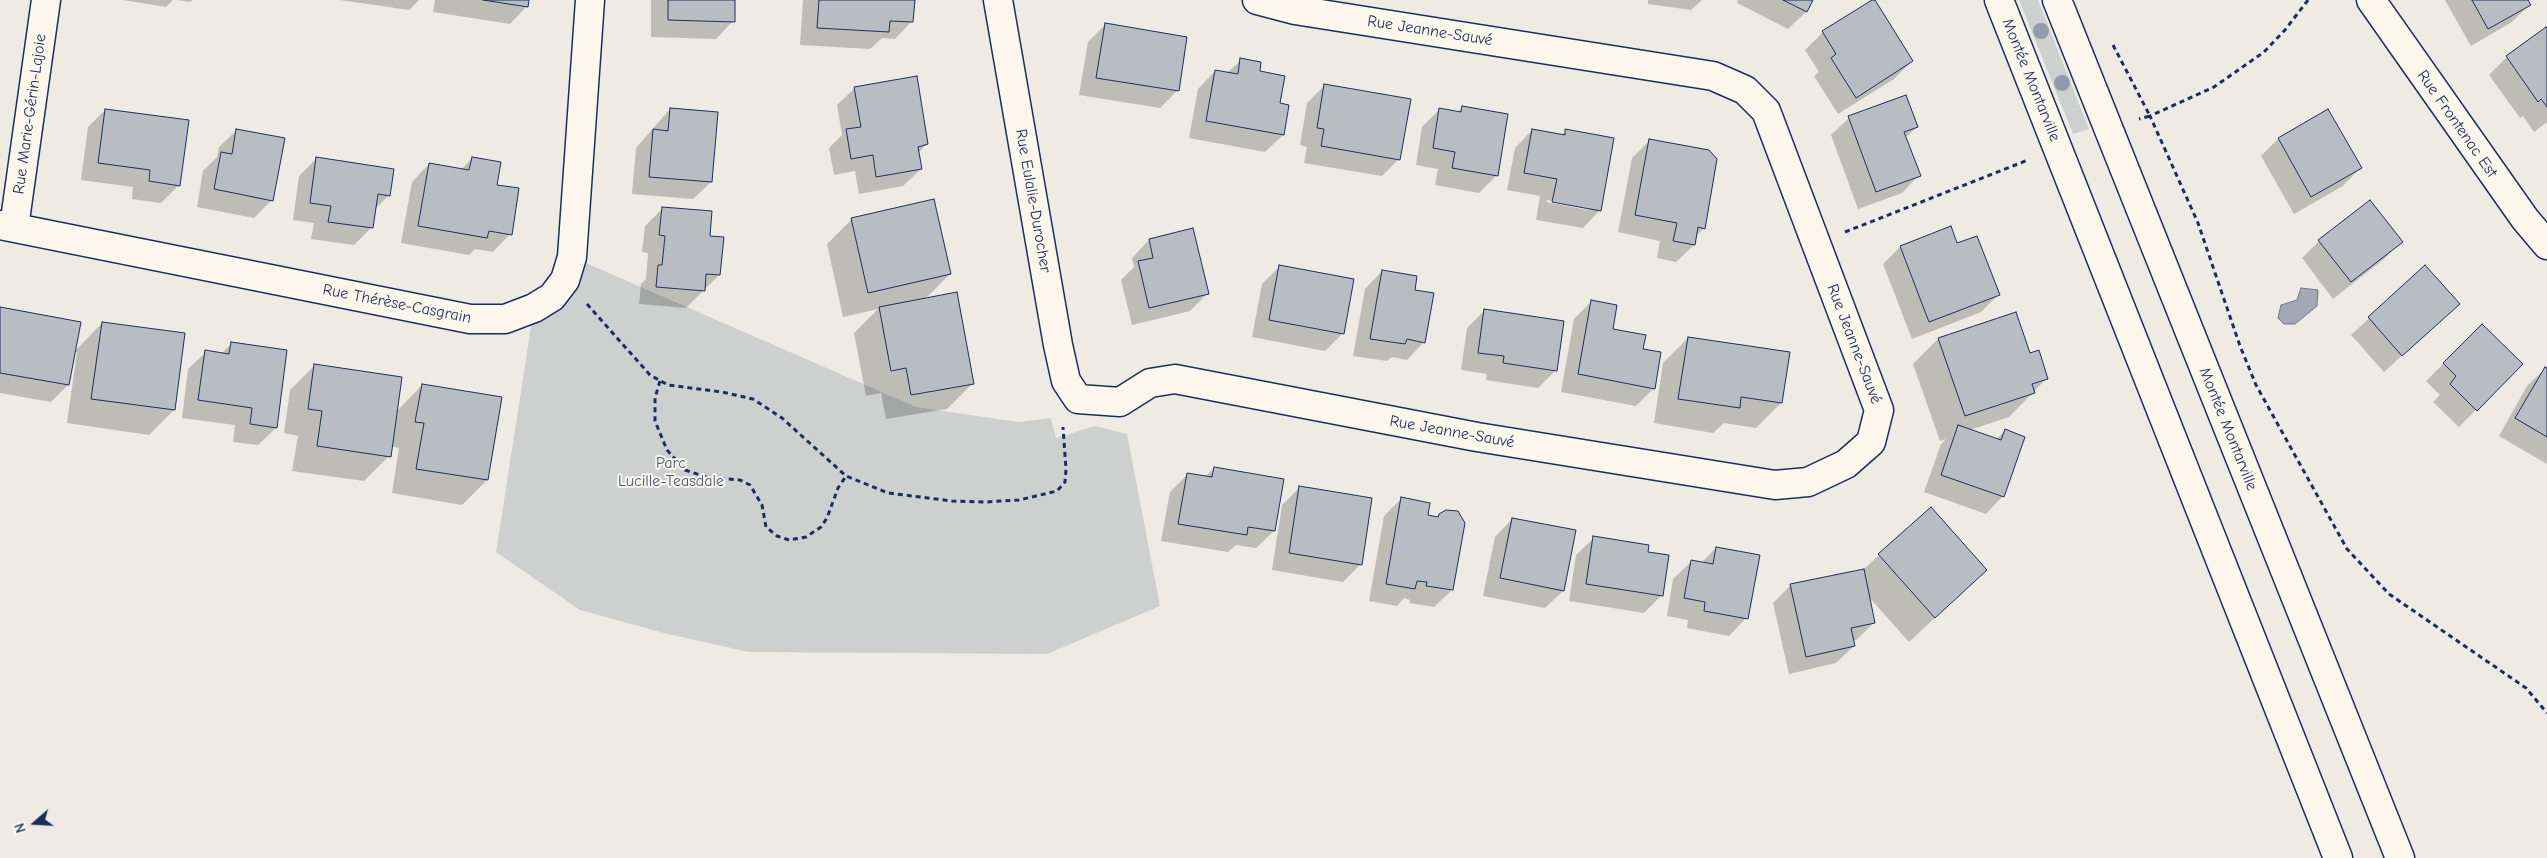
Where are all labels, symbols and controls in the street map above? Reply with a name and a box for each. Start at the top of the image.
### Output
street label: Rue Jeanne-Sauvé [1366,12,1494,50]
street label: Montée Montarville [1998,16,2064,144]
street label: Rue Marie-Gérin-Lajoie [9,33,51,195]
street label: Rue Frontenac Est [2413,67,2501,181]
street label: Rue Eulalie-Durocher [1011,128,1055,274]
street label: Rue Thérèse-Casgrain [321,280,473,328]
street label: Rue Jeanne-Sauvé [1822,282,1886,406]
street label: Montée Montarville [2195,365,2261,493]
street label: Rue Jeanne-Sauvé [1388,412,1516,452]
park label: Parc Lucille-Teasdale [618,453,724,491]
north arrow [10,798,60,848]
text: N [11,821,30,835]

